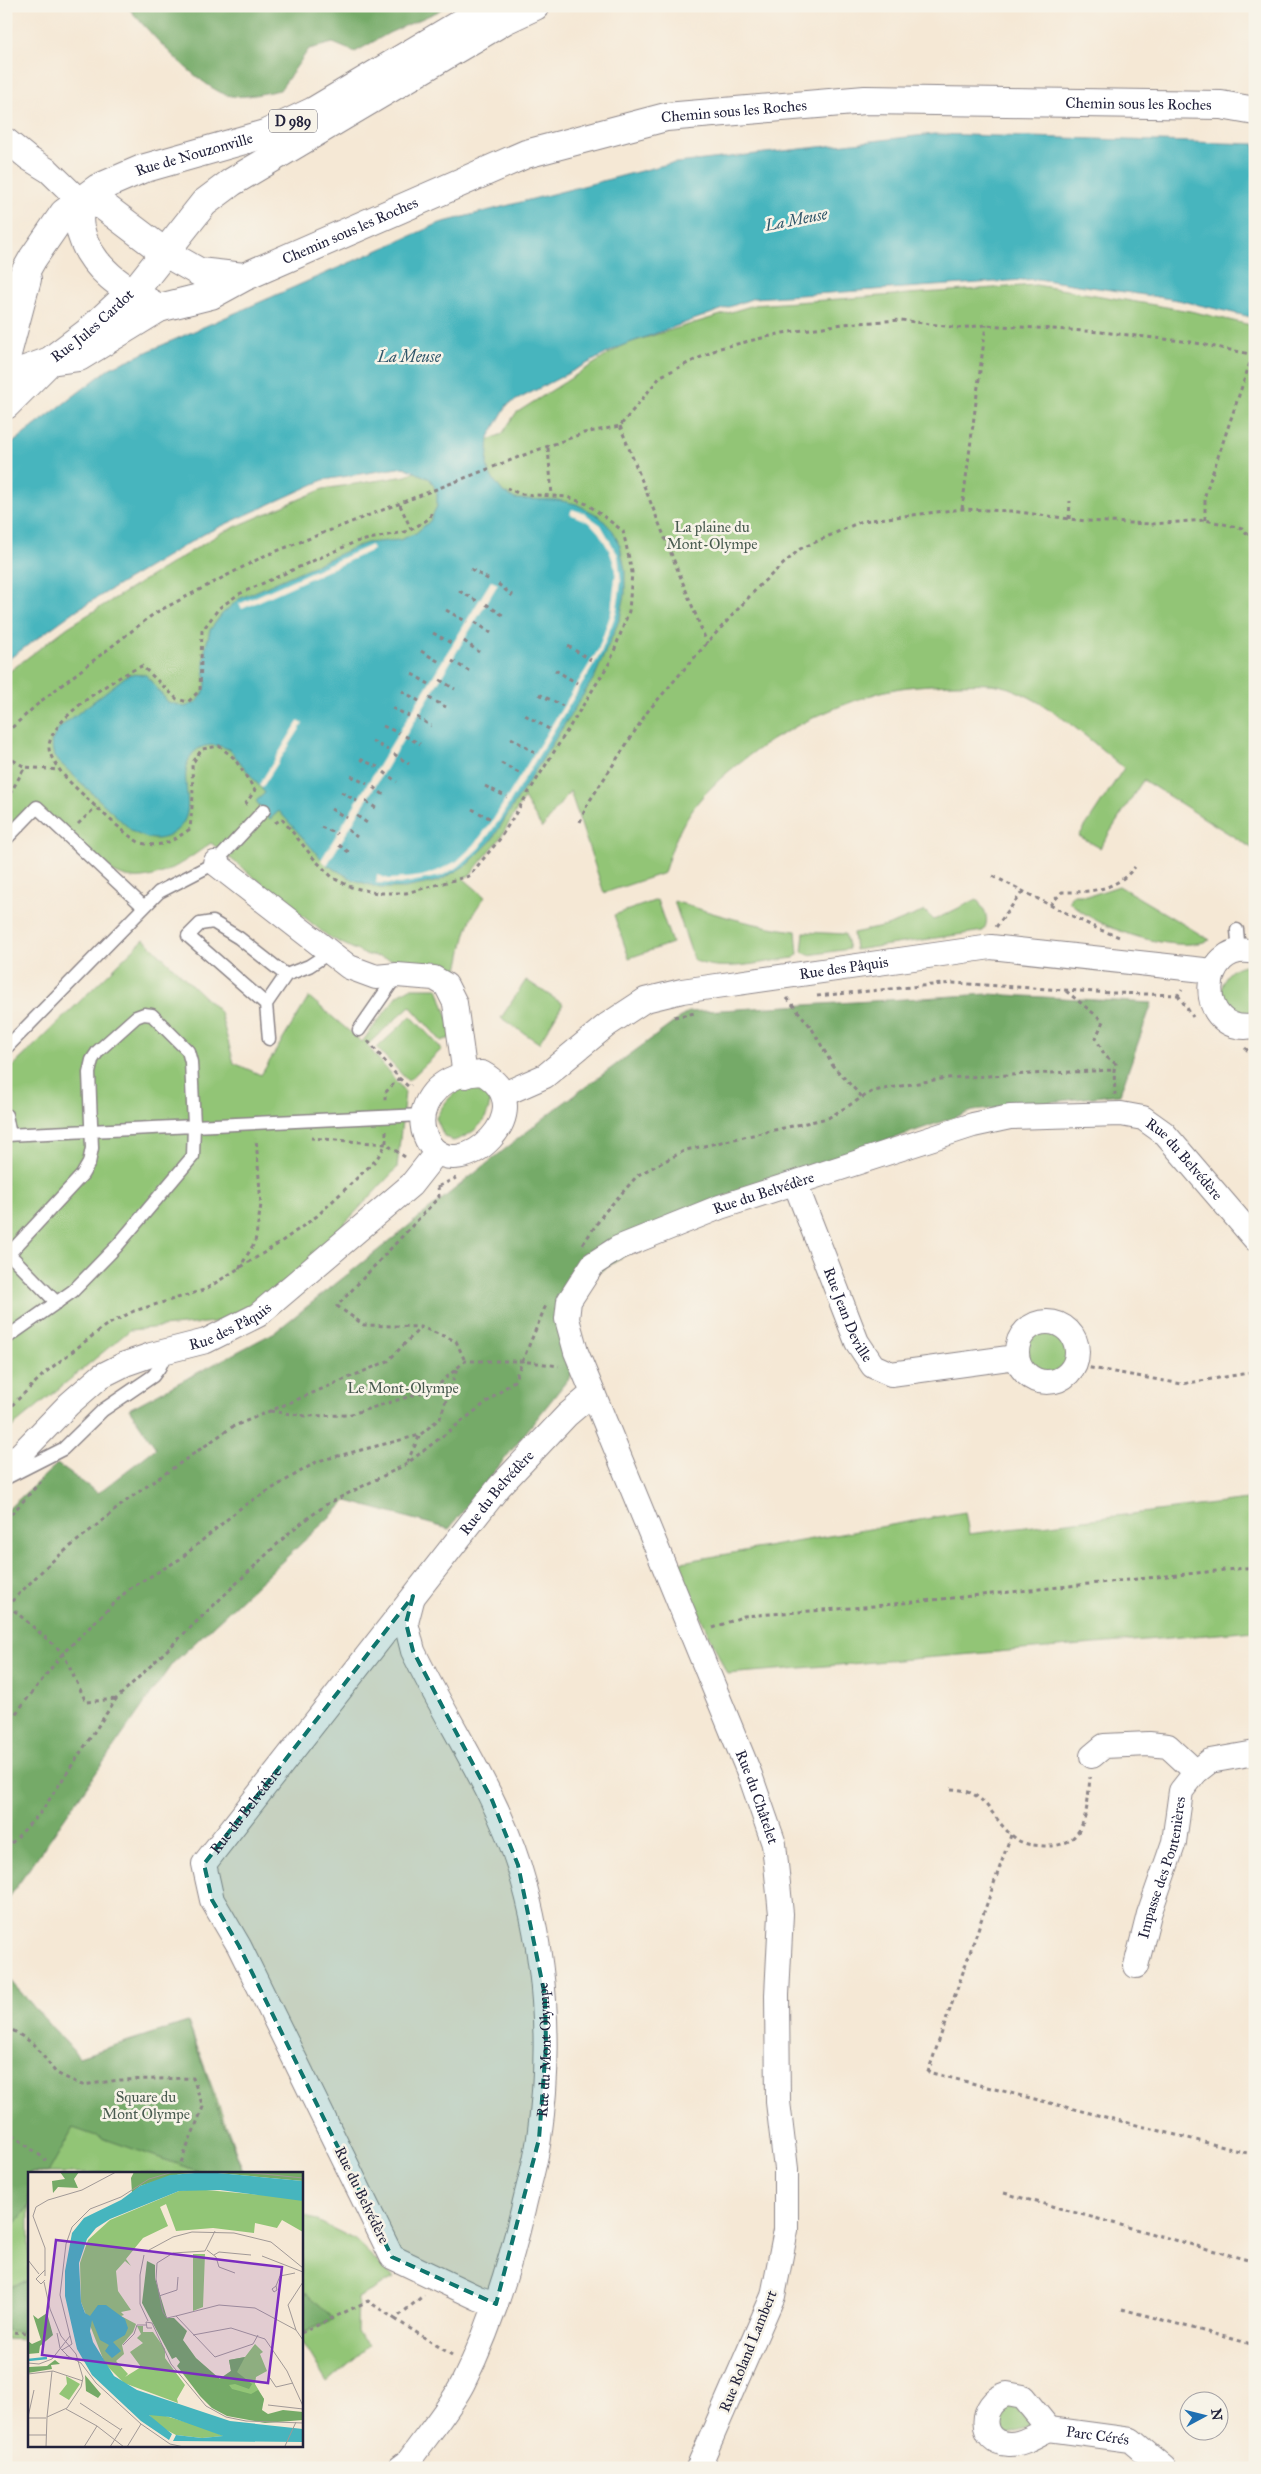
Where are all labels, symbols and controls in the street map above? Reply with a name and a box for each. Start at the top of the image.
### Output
street label: Chemin sous les Roches [1065,94,1212,114]
street label: Chemin sous les Roches [660,96,808,126]
road number: D 989 [269,110,317,132]
street label: Rue de Nouzonville [132,129,255,180]
street label: Chemin sous les Roches [279,193,421,268]
water label: La Meuse [762,204,830,235]
street label: Rue Jules Cardot [47,285,138,366]
water label: La Meuse [376,347,442,366]
park label: La plaine du Mont-Olympe [666,518,758,553]
street label: Rue des Pâquis [798,953,890,983]
street label: Rue du Belvédère [1142,1114,1227,1204]
street label: Rue du Belvédère [710,1168,816,1218]
street label: Rue Jean Deville [820,1265,877,1365]
street label: Rue des Pâquis [187,1299,275,1354]
park label: Le Mont-Olympe [347,1379,459,1397]
street label: Rue du Belvédère [456,1447,538,1539]
street label: Rue du Châtelet [732,1747,783,1847]
street label: Rue du Belvédère [206,1763,285,1858]
street label: Impasse des Pontenières [1134,1795,1189,1941]
street label: Rue du Mont Olympe [533,1982,555,2118]
park label: Square du Mont Olympe [102,2088,190,2123]
street label: Rue du Belvédère [331,2144,393,2246]
inset map [28,2172,302,2446]
street label: Rue Roland Lambert [715,2287,781,2414]
north arrow [1178,2392,1228,2442]
text: N [1207,2408,1226,2422]
street label: Parc Cérés [1065,2422,1130,2449]

